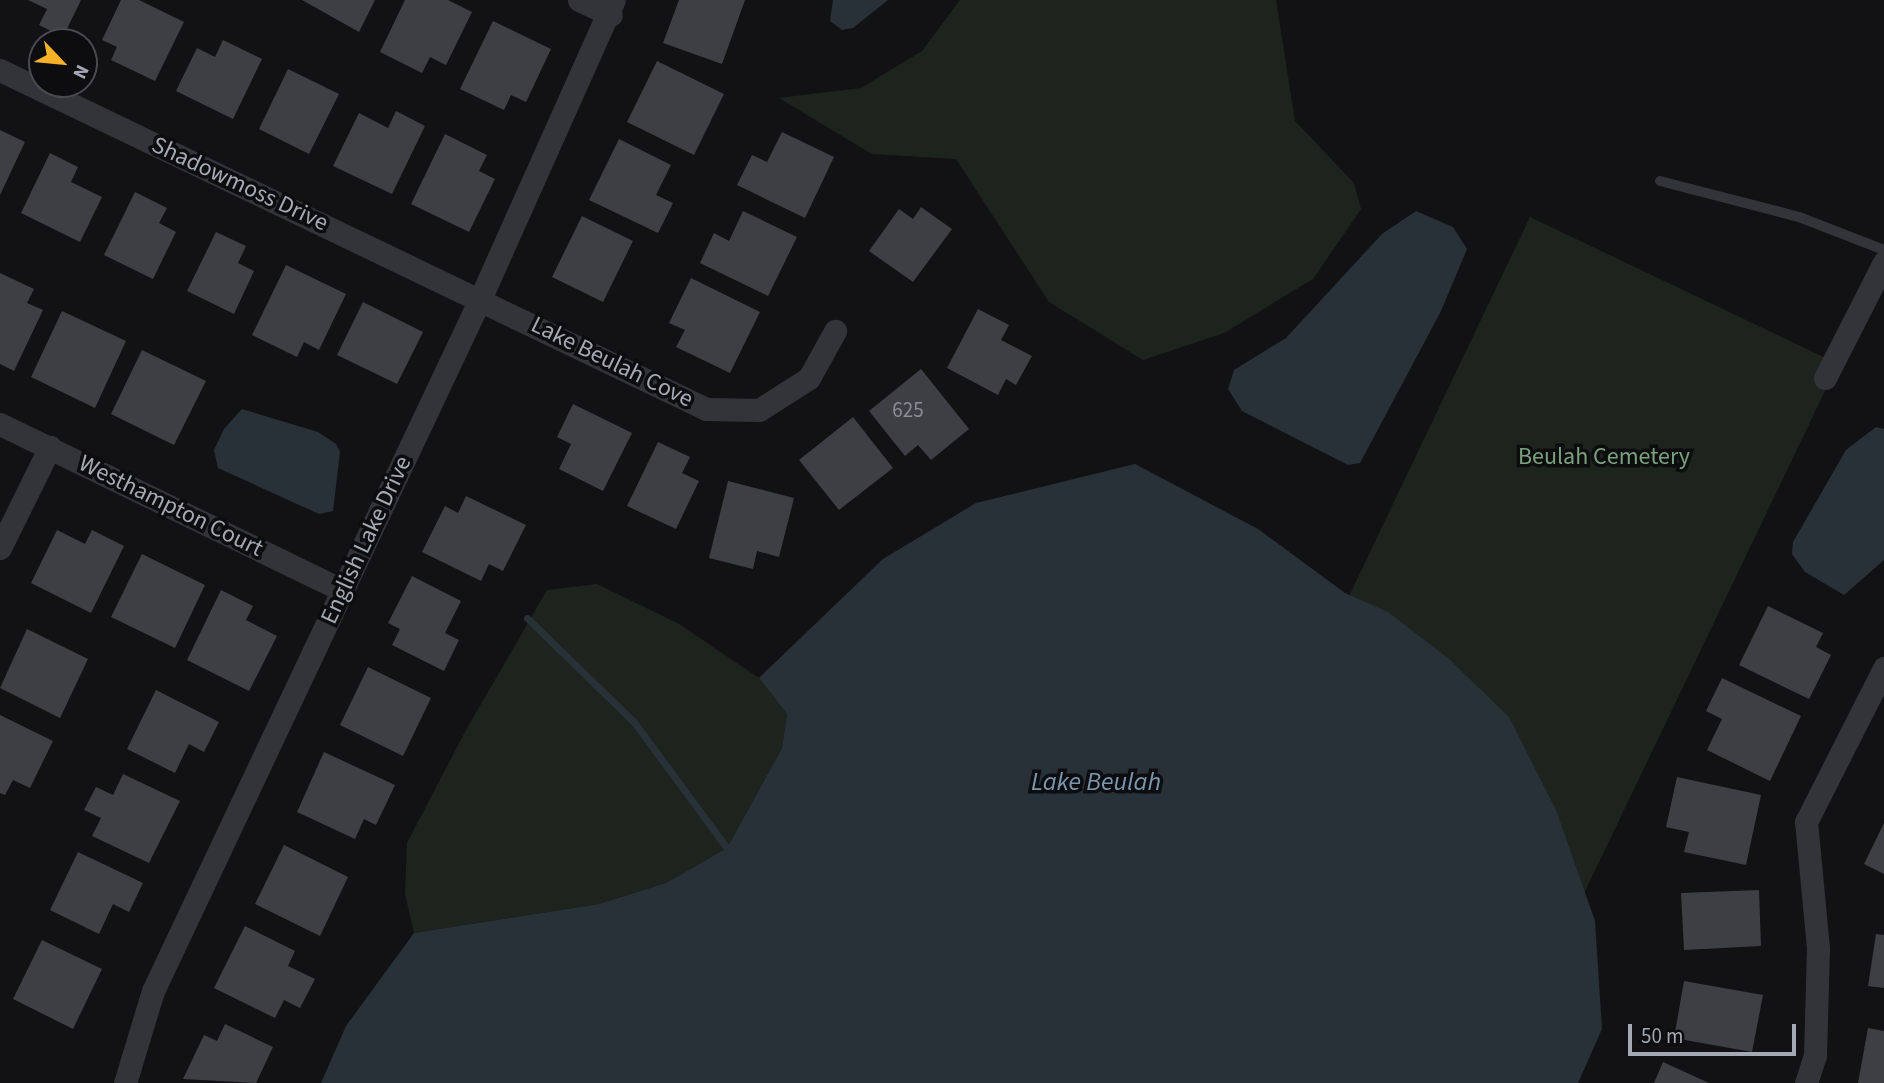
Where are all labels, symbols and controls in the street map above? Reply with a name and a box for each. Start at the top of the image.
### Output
north arrow [28,28,98,98]
text: N [66,60,95,83]
street label: Shadowmoss Drive [147,131,333,237]
street label: Lake Beulah Cove [526,310,698,414]
house number: 625 [892,397,924,423]
park label: Beulah Cemetery [1518,443,1690,471]
street label: Westhampton Court [74,449,268,563]
street label: English Lake Drive [315,452,417,628]
water label: Lake Beulah [1031,766,1161,798]
scale bar [1632,1010,1800,1054]
text: 50 m [1641,1021,1683,1051]

